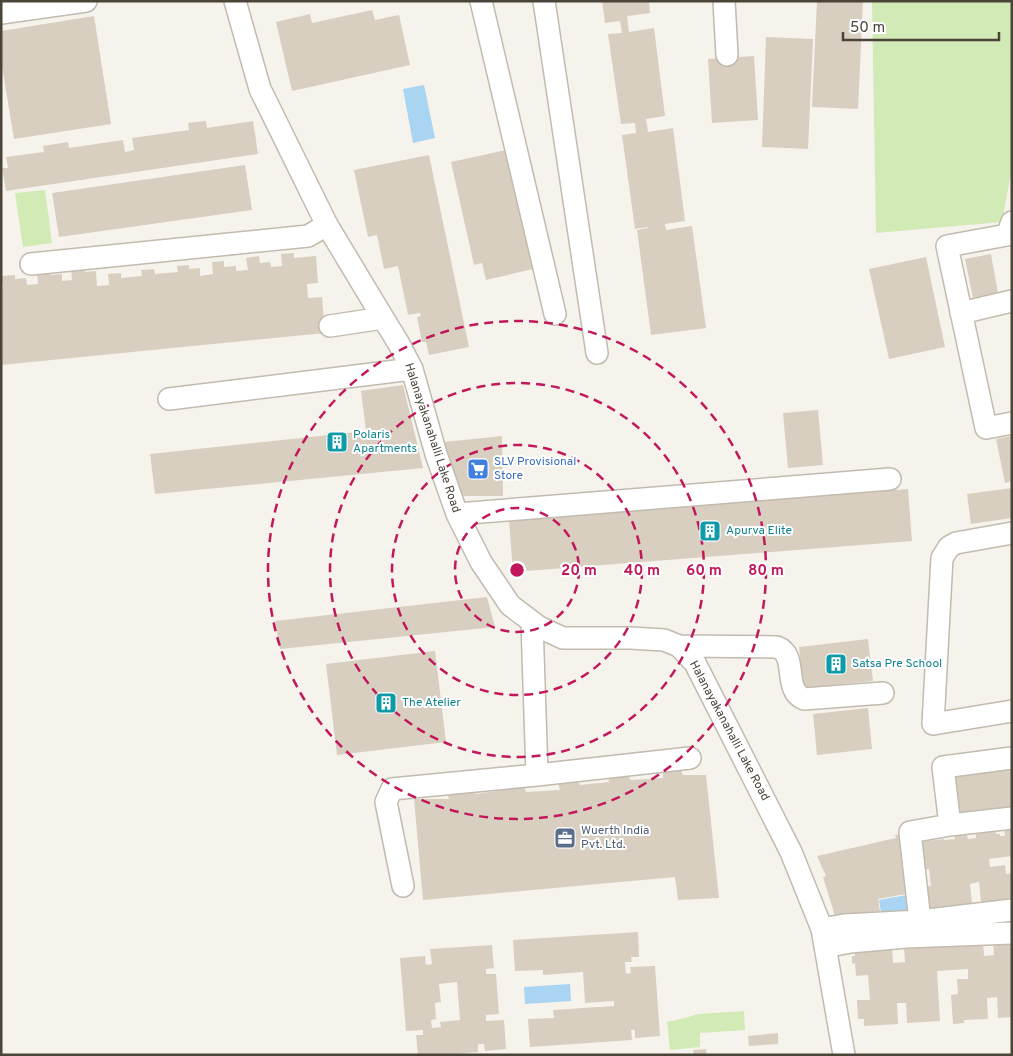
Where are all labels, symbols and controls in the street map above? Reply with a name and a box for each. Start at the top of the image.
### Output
scale bar [843,10,999,42]
text: 50 m [850,19,885,38]
street label: Halanayakanahalli Lake Road [400,361,464,515]
place label: Polaris Apartments [353,427,417,457]
building icon: Polaris Apartments [325,430,349,454]
place label: SLV Provisional Store [494,454,576,484]
supermarket icon: SLV Provisional Store [466,457,490,481]
building icon: Apurva Elite [698,519,722,543]
place label: Apurva Elite [726,523,792,539]
centre of rings [508,561,526,579]
text: 20 m [561,562,597,581]
text: 40 m [624,562,660,581]
text: 60 m [686,562,722,581]
text: 80 m [748,562,784,581]
building icon: Satsa Pre School [824,652,848,676]
place label: Satsa Pre School [852,656,942,672]
street label: Halanayakanahalli Lake Road [685,658,773,804]
building icon: The Atelier [374,691,398,715]
place label: The Atelier [402,695,461,711]
place label: Wuerth India Pvt. Ltd. [581,823,649,853]
office icon: Wuerth India Pvt. Ltd. [553,826,577,850]

